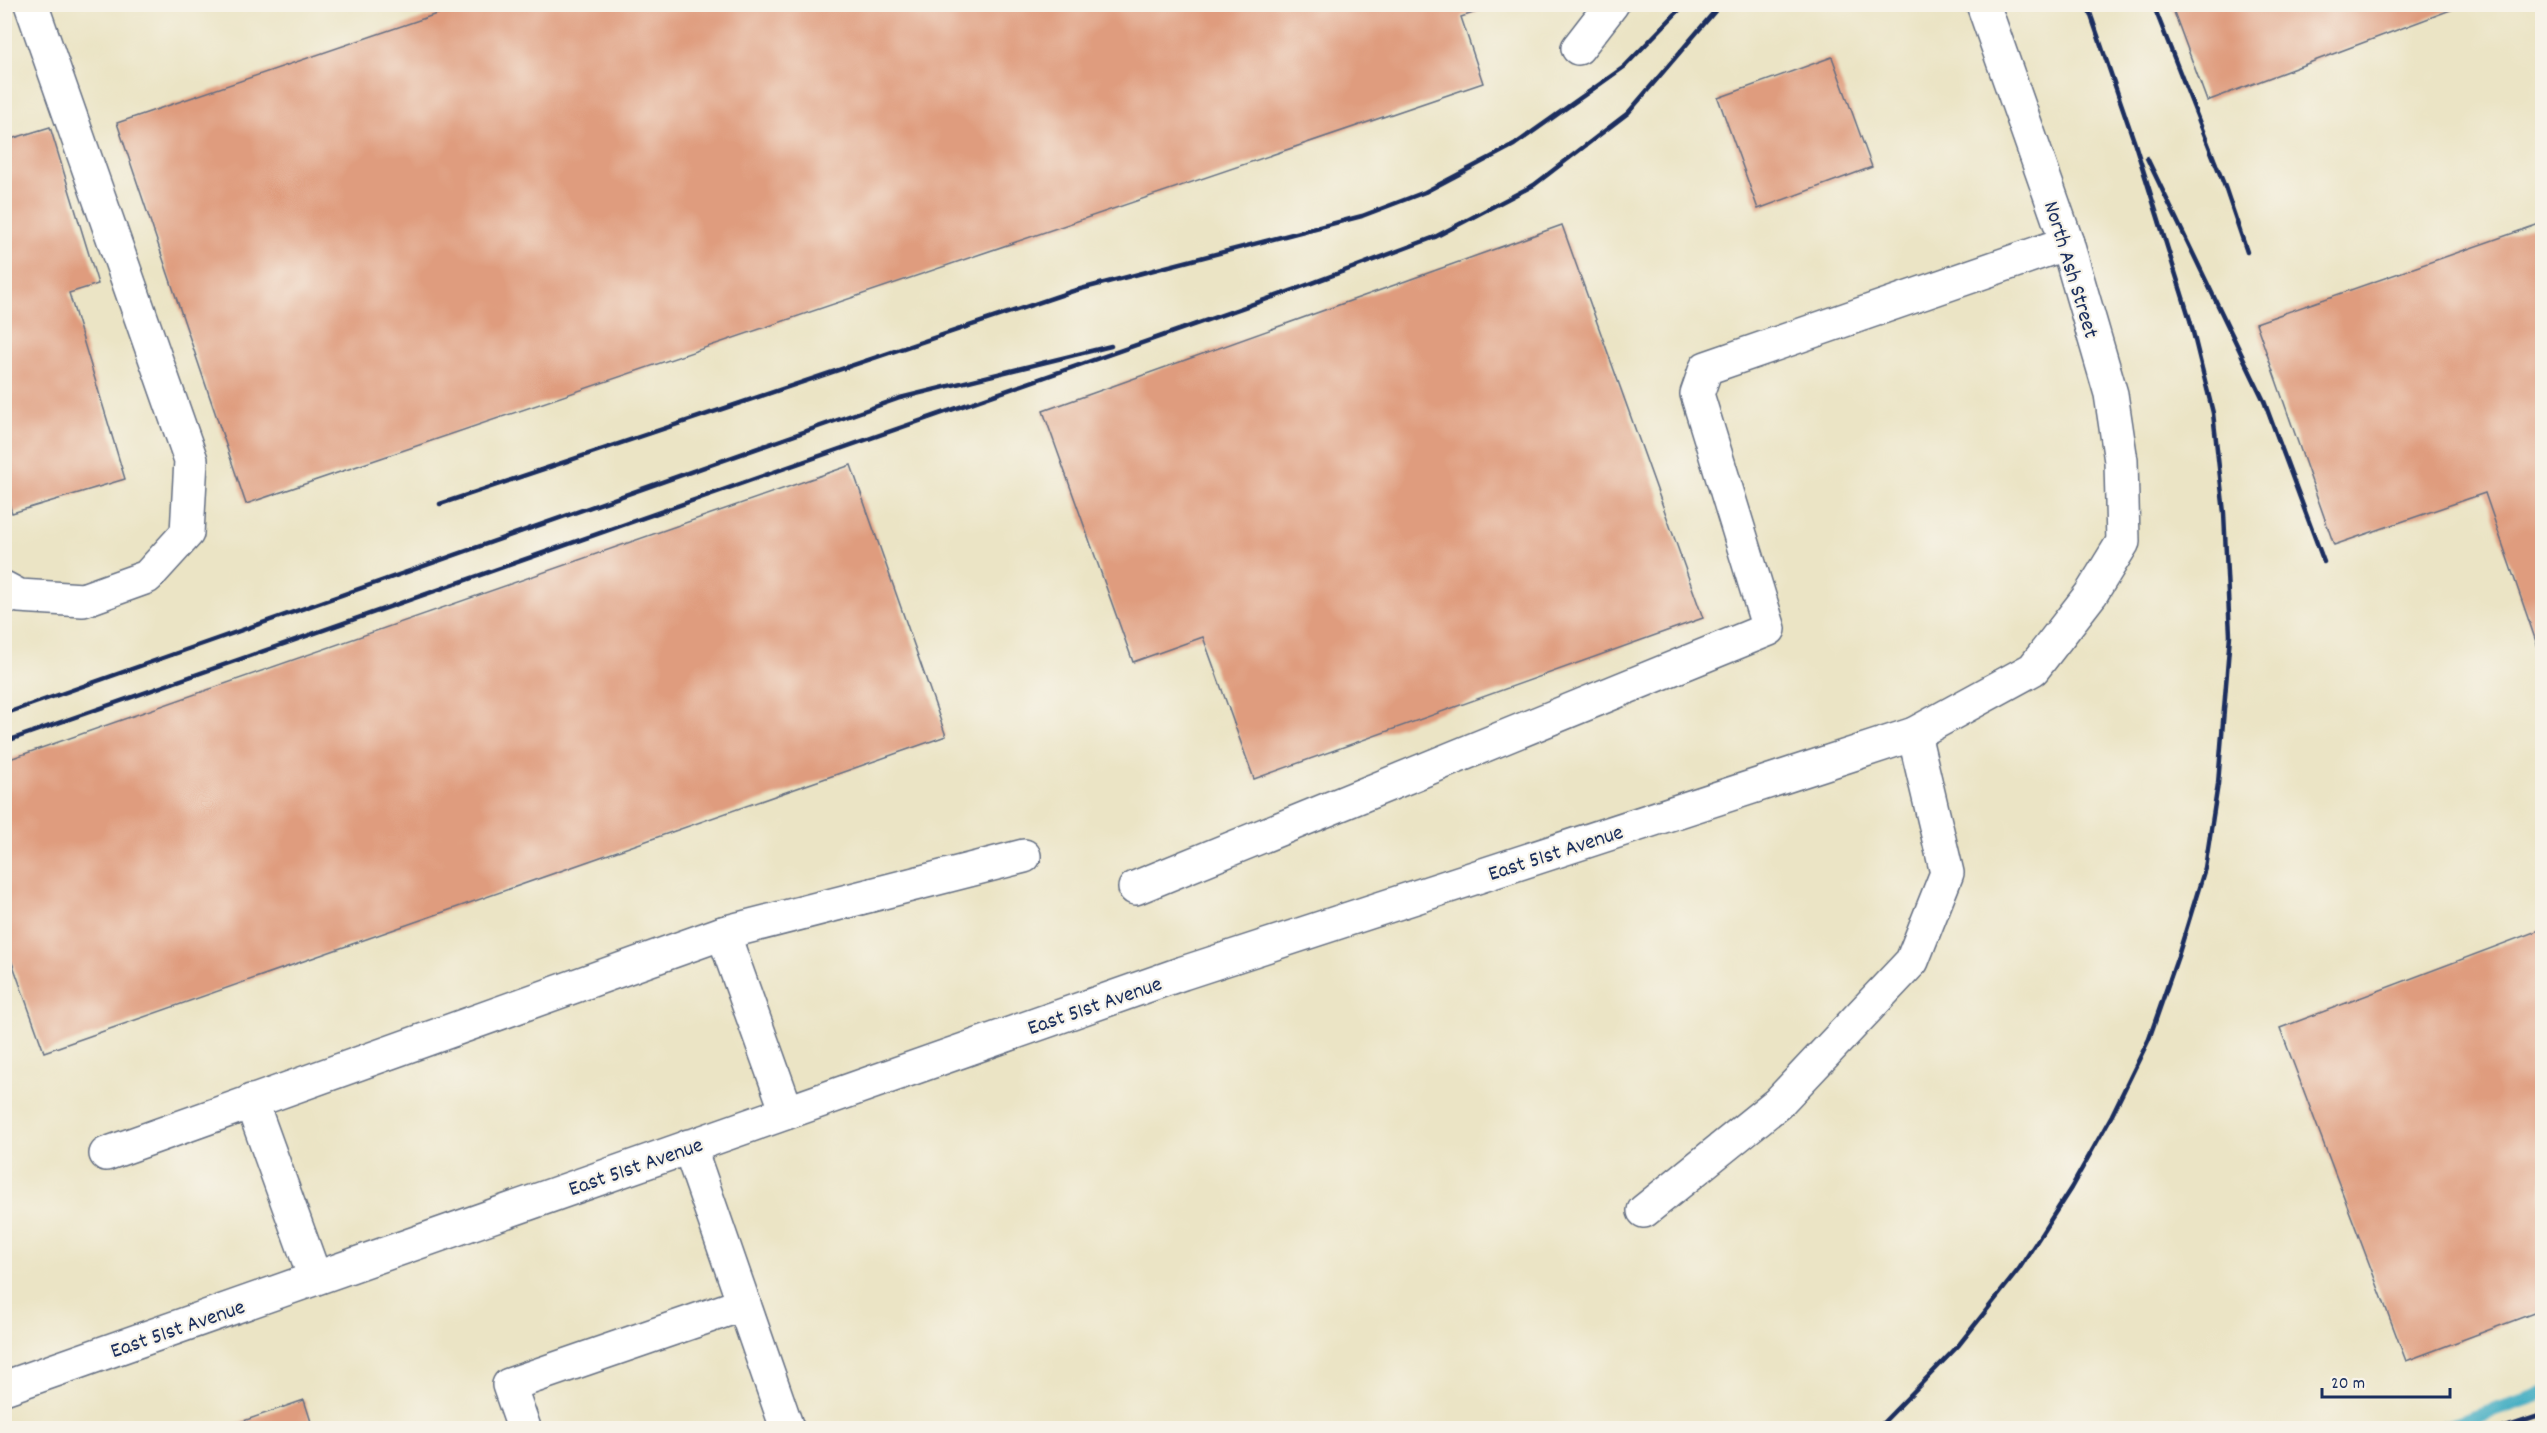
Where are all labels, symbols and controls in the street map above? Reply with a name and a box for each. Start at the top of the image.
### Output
street label: North Ash Street [2034,198,2105,342]
street label: East 51st Avenue [1485,818,1628,891]
street label: East 51st Avenue [1024,970,1167,1045]
street label: East 51st Avenue [565,1131,708,1206]
street label: East 51st Avenue [107,1293,250,1368]
scale bar [2322,1361,2450,1399]
text: 20 m [2331,1372,2365,1397]

